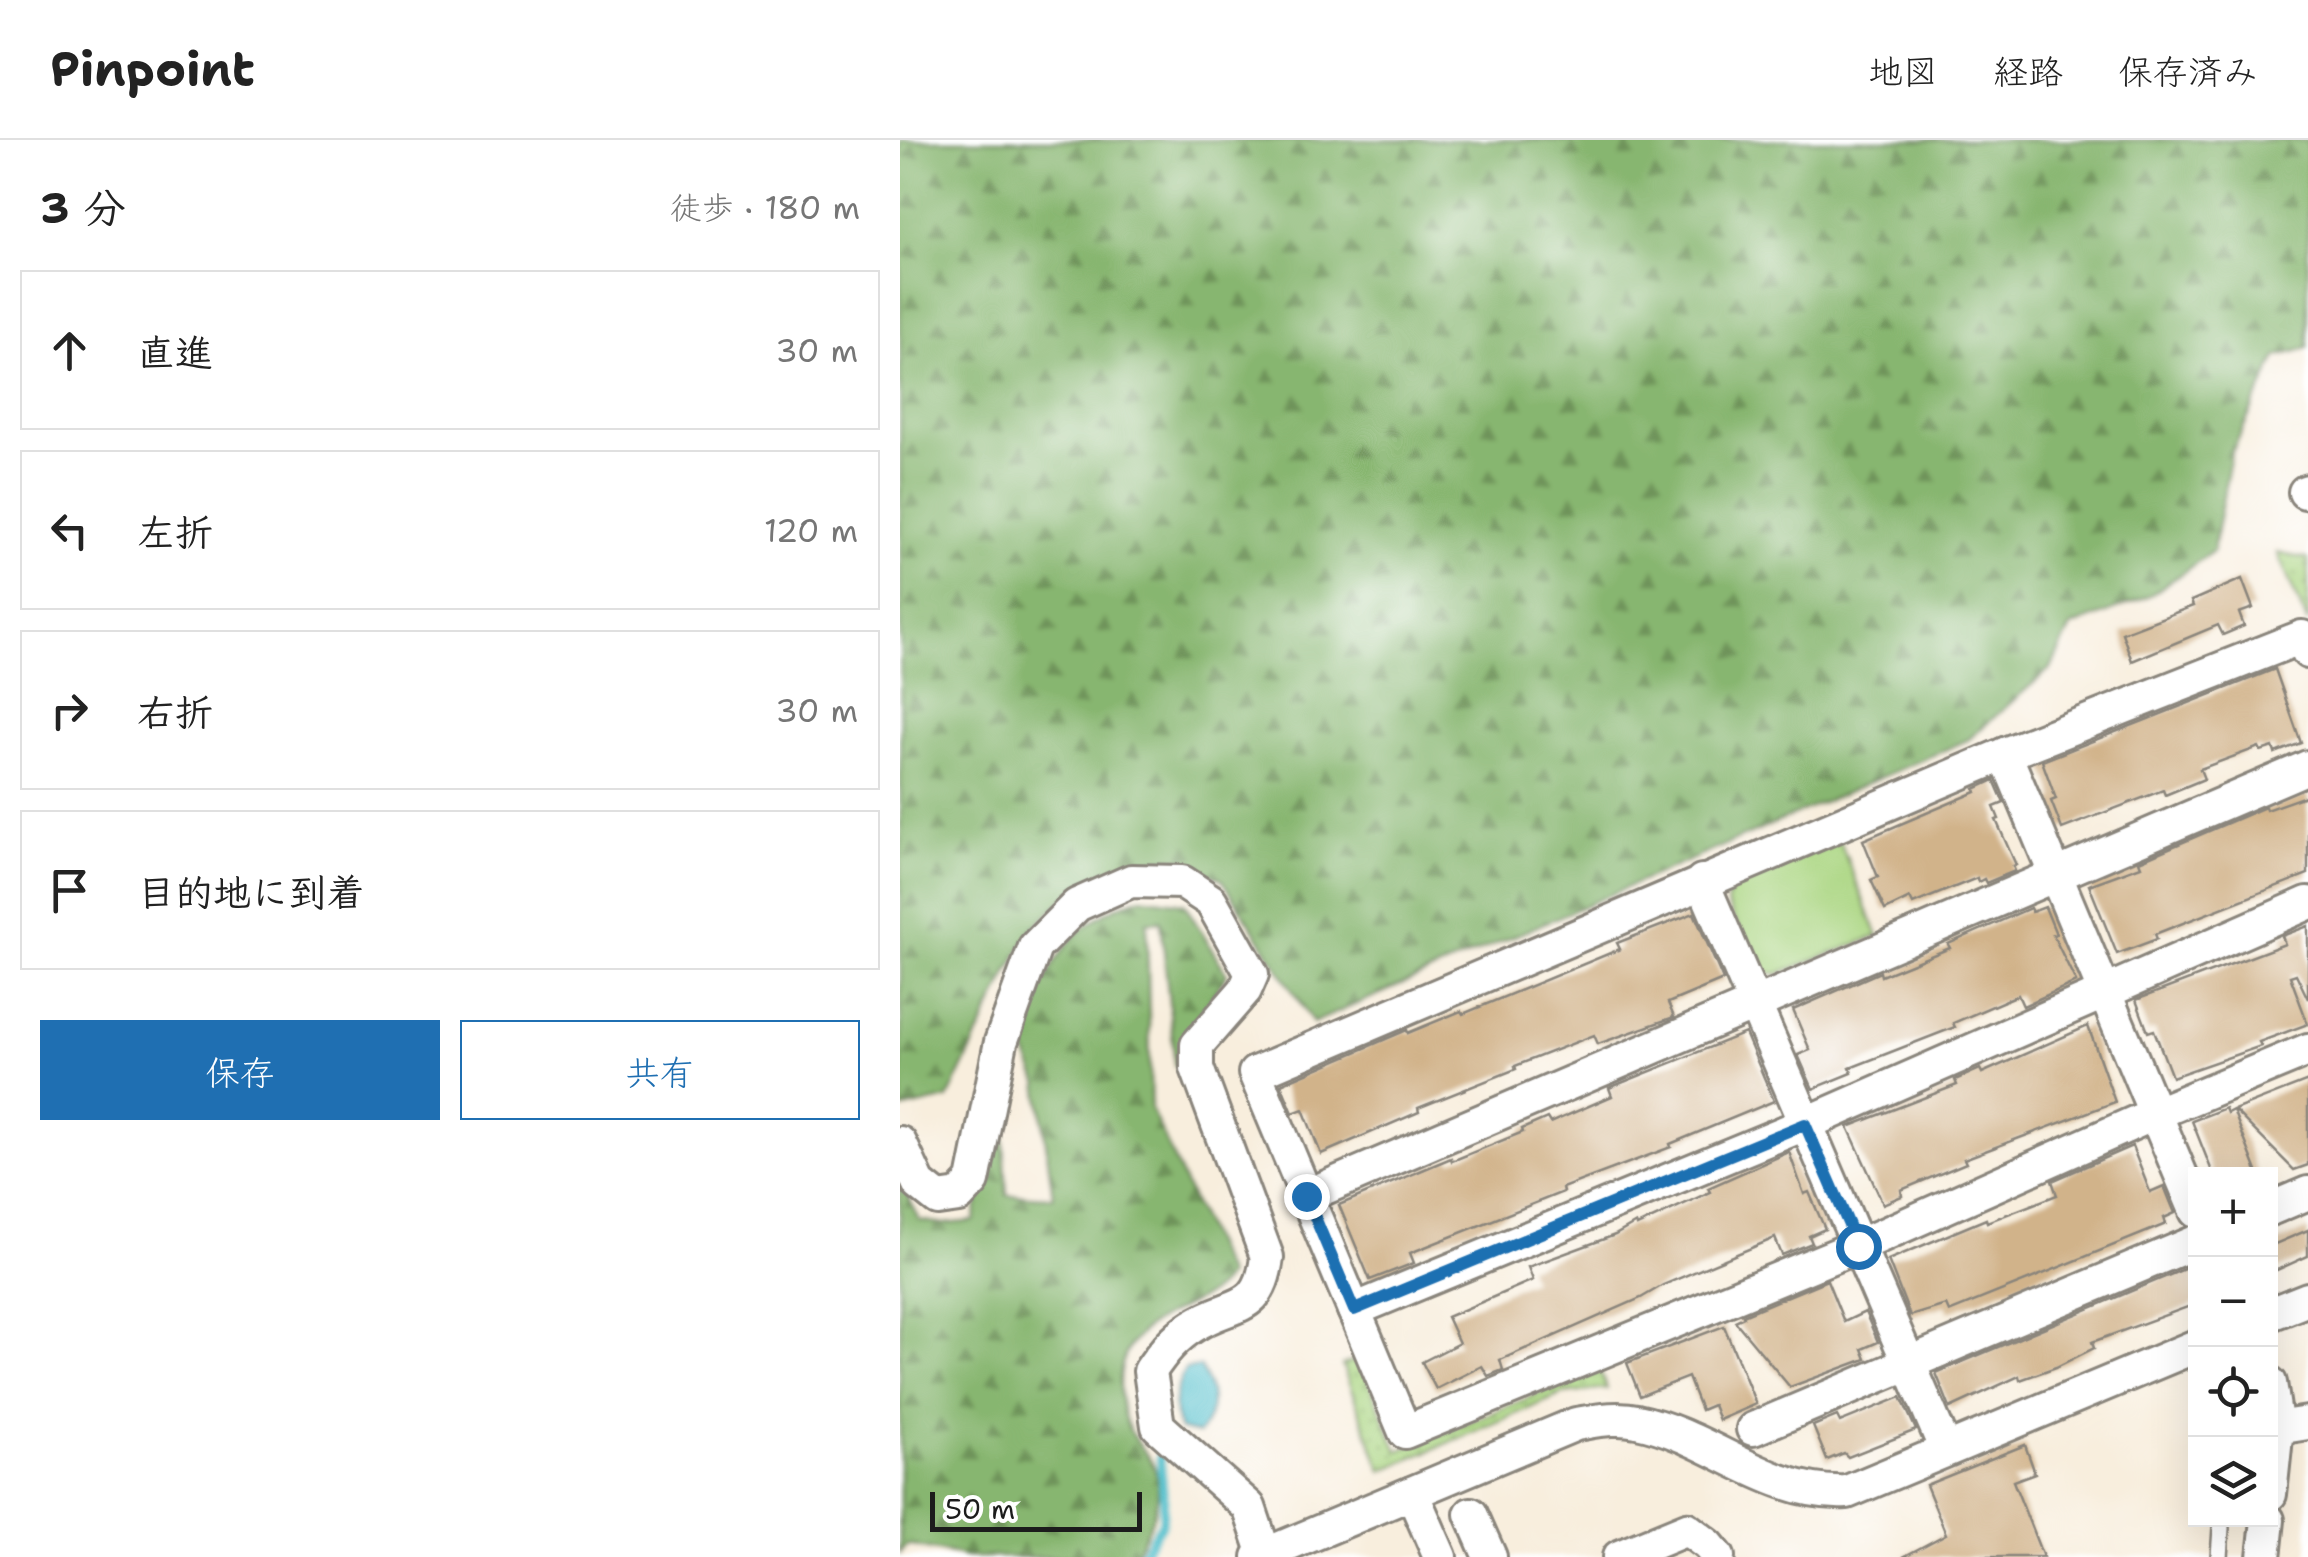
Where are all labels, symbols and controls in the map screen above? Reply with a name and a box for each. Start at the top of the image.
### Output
text: Pinpoint [50,37,255,101]
text: 地図 [1868,48,1938,95]
text: 経路 [1993,48,2063,95]
text: 保存済み [2118,48,2258,95]
text: 3 分 [40,180,126,236]
text: 徒歩 · 180 m [670,186,860,229]
icon: ahead [42,323,97,378]
text: 直進 [137,327,213,378]
text: 30 m [775,329,858,372]
icon: left [42,503,97,558]
text: 左折 [137,507,213,558]
text: 120 m [764,509,858,552]
icon: right [42,683,97,738]
text: 右折 [137,687,213,738]
text: 30 m [775,689,858,732]
icon: arrive [42,863,97,918]
text: 目的地に到着 [137,867,365,918]
button: 保存 [40,1020,440,1120]
button: 共有 [460,1020,860,1120]
map controls [2188,1167,2278,1527]
button: + [2188,1167,2278,1257]
route end [1284,1174,1330,1220]
route start [1836,1224,1882,1270]
button: − [2188,1257,2278,1347]
button: locate [2188,1347,2278,1437]
button: layers [2188,1437,2278,1527]
scale bar [930,1487,1142,1532]
text: 50 m [945,1490,1015,1528]

